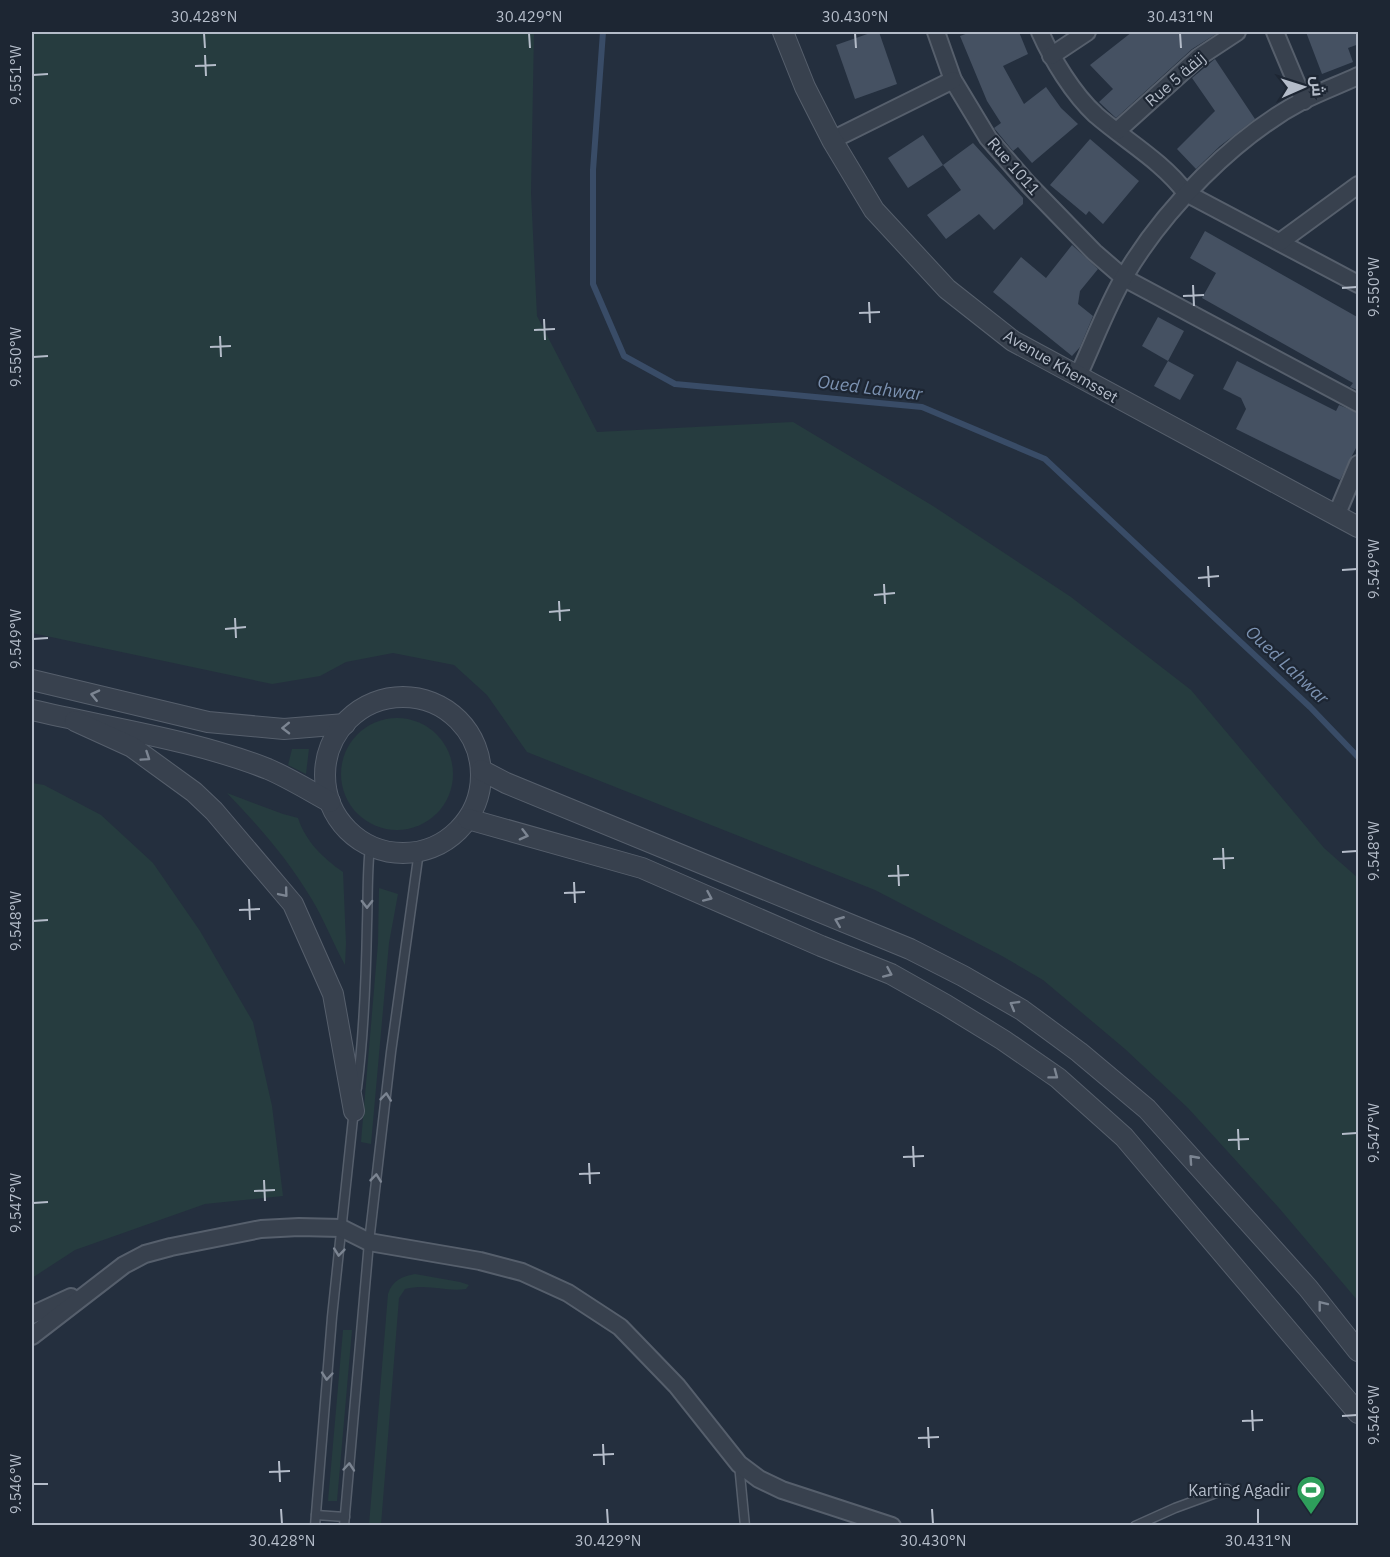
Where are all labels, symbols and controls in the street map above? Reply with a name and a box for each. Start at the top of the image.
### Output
text: 30.428°N [171,7,237,26]
text: 30.429°N [496,7,562,26]
text: 30.430°N [822,7,888,26]
text: 30.431°N [1147,7,1213,26]
text: 9.551°W [6,44,25,105]
street label: Rue 5 زنقة [1141,47,1209,111]
north arrow [1273,57,1333,117]
text: ش [1307,75,1329,97]
street label: Rue 1011 [983,133,1045,199]
text: 9.550°W [1364,256,1383,317]
street label: Avenue Khemsset [1000,325,1122,407]
text: 9.550°W [6,326,25,387]
water label: Oued Lahwar [816,370,924,405]
text: 9.549°W [1364,538,1383,599]
text: 9.549°W [6,608,25,669]
water label: Oued Lahwar [1241,620,1334,709]
one-way arrow [90,690,100,703]
one-way arrow [282,722,291,734]
one-way arrow [140,749,150,761]
text: 9.548°W [1364,820,1383,881]
one-way arrow [518,828,529,840]
one-way arrow [276,886,287,897]
text: 9.548°W [6,890,25,951]
one-way arrow [702,890,713,902]
one-way arrow [361,900,373,909]
one-way arrow [834,916,845,928]
one-way arrow [881,966,892,978]
one-way arrow [1010,1001,1020,1012]
one-way arrow [1047,1068,1058,1079]
one-way arrow [379,1093,391,1102]
text: 9.547°W [1364,1102,1383,1163]
one-way arrow [1189,1155,1200,1166]
text: 9.547°W [6,1172,25,1233]
one-way arrow [370,1174,382,1183]
one-way arrow [333,1248,346,1257]
one-way arrow [1319,1301,1330,1312]
one-way arrow [321,1371,334,1380]
text: 9.546°W [1364,1384,1383,1445]
text: 9.546°W [6,1453,25,1514]
one-way arrow [342,1463,355,1472]
sports icon: Karting Agadir [1295,1474,1327,1516]
place label: Karting Agadir [1188,1480,1290,1500]
text: 30.428°N [249,1531,315,1550]
text: 30.429°N [575,1531,641,1550]
text: 30.430°N [900,1531,966,1550]
text: 30.431°N [1225,1531,1291,1550]

